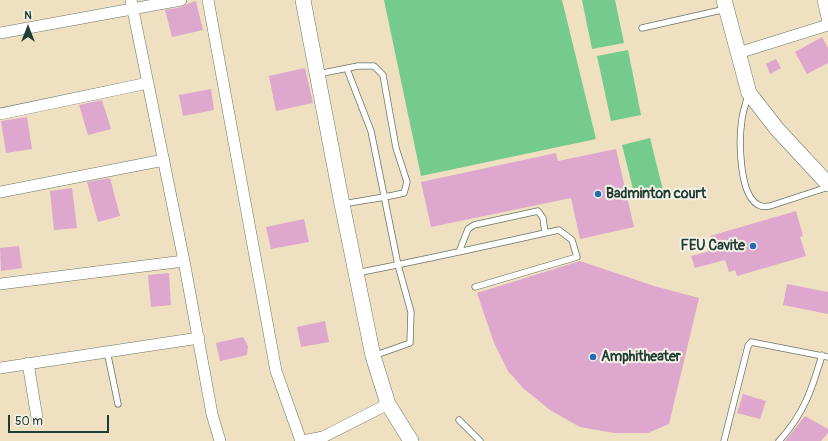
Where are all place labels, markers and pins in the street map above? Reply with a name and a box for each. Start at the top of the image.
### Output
place label: Badminton court [606,186,706,202]
marker: Badminton court [593,189,603,199]
place label: FEU Cavite [681,238,745,254]
marker: FEU Cavite [748,241,758,251]
place label: Amphitheater [601,349,681,365]
marker: Amphitheater [588,352,598,362]

